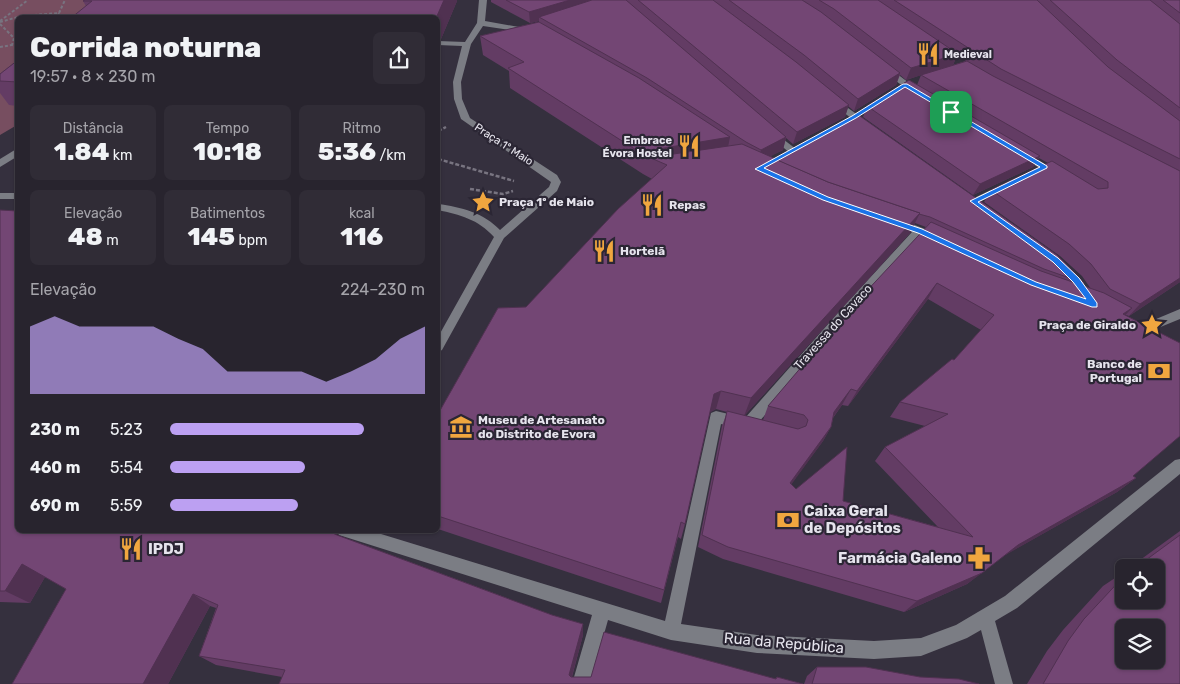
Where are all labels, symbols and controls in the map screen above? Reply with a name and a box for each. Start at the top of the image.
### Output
text: Corrida noturna [30,31,261,64]
button: share [373,32,425,84]
restaurant icon: Medieval [915,41,941,67]
place label: Medieval [944,48,992,61]
text: 19:57 · 8 × 230 m [30,67,156,86]
pin [930,91,972,133]
icon: arrive [937,98,965,126]
text: Distância [63,120,124,137]
text: Tempo [206,120,249,137]
text: Ritmo [343,120,381,137]
street label: Praça 1º Maio [472,121,535,168]
restaurant icon: Embrace Évora Hostel [676,133,702,159]
place label: Embrace Évora Hostel [602,134,672,160]
text: 1.84 [54,137,109,166]
text: 10:18 [193,137,262,166]
text: 5:36 [318,137,376,166]
text: km [109,147,133,164]
text: /km [376,147,406,164]
place icon: Praça 1º de Maio [470,189,496,215]
restaurant icon: Repas [639,192,665,218]
place label: Praça 1º de Maio [499,195,594,209]
place label: Repas [669,198,706,212]
text: Elevação [64,205,122,222]
text: Batimentos [190,205,265,222]
text: kcal [349,205,375,222]
text: 48 [68,222,103,251]
text: 145 [187,222,235,251]
text: 116 [340,222,383,251]
text: m [103,232,119,249]
text: bpm [235,232,268,249]
restaurant icon: Hortelã [591,238,617,264]
place label: Hortelã [620,244,665,258]
text: Elevação [30,280,96,299]
text: 224–230 m [341,280,425,299]
street label: Travessa do Cavaco [791,281,875,373]
place icon: Praça de Giraldo [1139,312,1165,338]
place label: Praça de Giraldo [1039,318,1136,332]
place label: Banco de Portugal [1087,357,1142,385]
bank icon: Banco de Portugal [1146,358,1172,384]
place label: Museu de Artesanato do Distrito de Evora [478,413,605,441]
museum icon: Museu de Artesanato do Distrito de Evora [448,414,474,440]
text: 230 m [30,420,80,439]
text: 5:23 [110,420,143,439]
text: 460 m [30,458,80,477]
text: 5:54 [110,458,143,477]
text: 690 m [30,496,80,515]
text: 5:59 [110,496,143,515]
place label: Caixa Geral de Depósitos [804,502,901,537]
bank icon: Caixa Geral de Depósitos [775,507,801,533]
restaurant icon: IPDJ [118,536,144,562]
place label: IPDJ [148,540,184,558]
pharmacy icon: Farmácia Galeno [966,545,992,571]
place label: Farmácia Galeno [838,549,962,567]
map controls [1115,559,1165,669]
button: locate [1115,559,1165,609]
button: layers [1115,619,1165,669]
street label: Rua da República [723,629,845,657]

